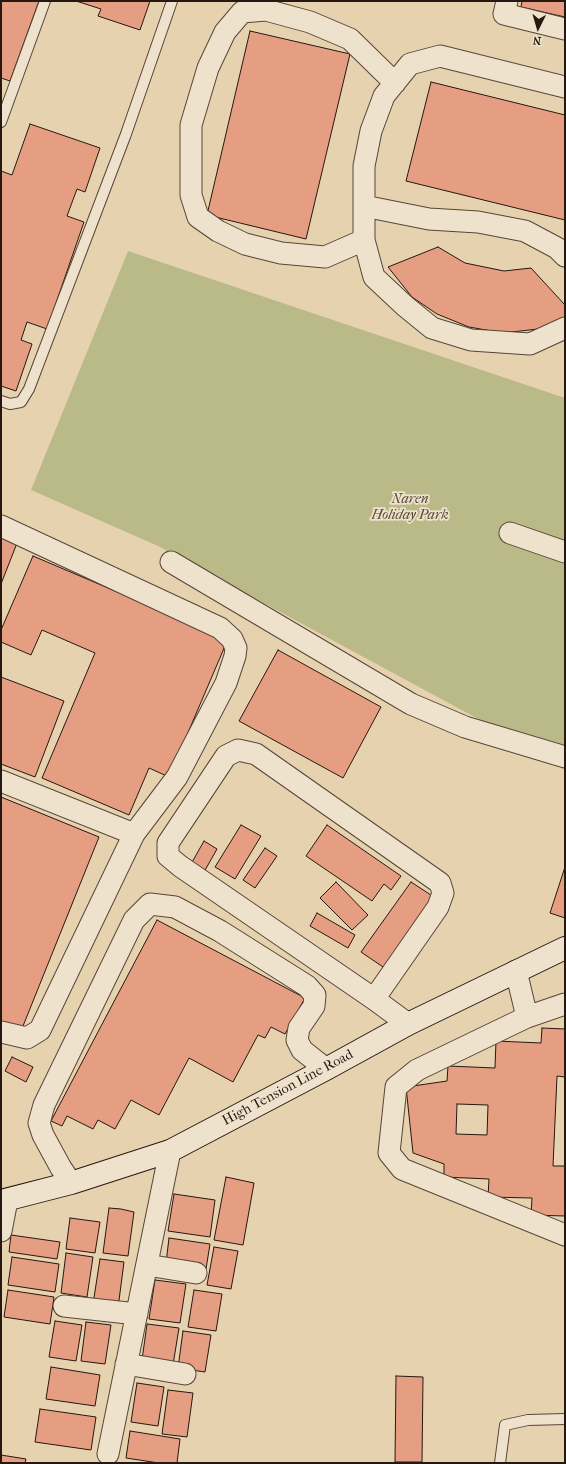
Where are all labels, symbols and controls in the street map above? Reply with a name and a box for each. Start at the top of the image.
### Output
north arrow [518,8,558,48]
text: N [532,34,542,47]
park label: Naren Holiday Park [371,492,449,524]
street label: High Tension Line Road [220,1046,356,1130]

